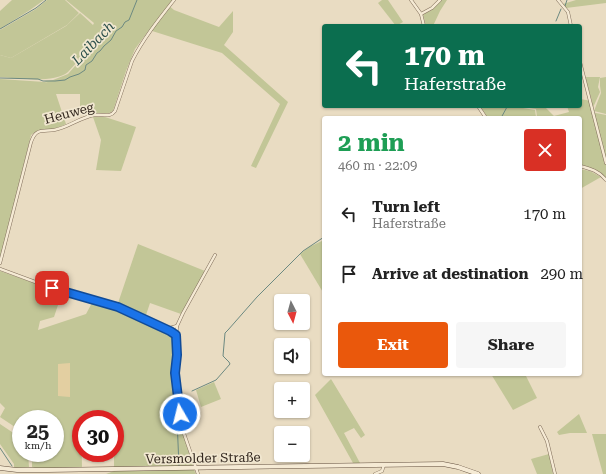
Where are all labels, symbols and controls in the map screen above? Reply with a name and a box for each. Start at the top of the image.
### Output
water label: Laibach [68,18,118,69]
text: 170 m [404,39,485,72]
icon: left [338,40,390,92]
text: Haferstraße [404,73,506,94]
street label: Heuweg [42,99,96,127]
text: 2 min [338,129,405,157]
button: close [524,129,566,171]
text: 460 m · 22:09 [338,158,417,173]
text: Turn left [372,198,440,216]
icon: left [338,203,360,225]
text: 170 m [523,205,566,223]
text: Haferstraße [372,216,446,231]
icon: arrive [338,263,360,285]
text: Arrive at destination [372,265,528,283]
text: 290 m [540,265,583,283]
pin [35,271,69,305]
icon: arrive [41,277,63,299]
north arrow [274,294,310,330]
map controls [274,294,310,462]
button: Exit [338,322,448,368]
button: Share [456,322,566,368]
button: sound [274,338,310,374]
button: + [274,382,310,418]
position arrow [159,393,201,435]
speed limit sign: 30 [72,410,124,462]
text: 25 [27,419,49,443]
button: − [274,426,310,462]
text: km/h [25,440,51,451]
street label: Versmolder Straße [145,449,261,467]

